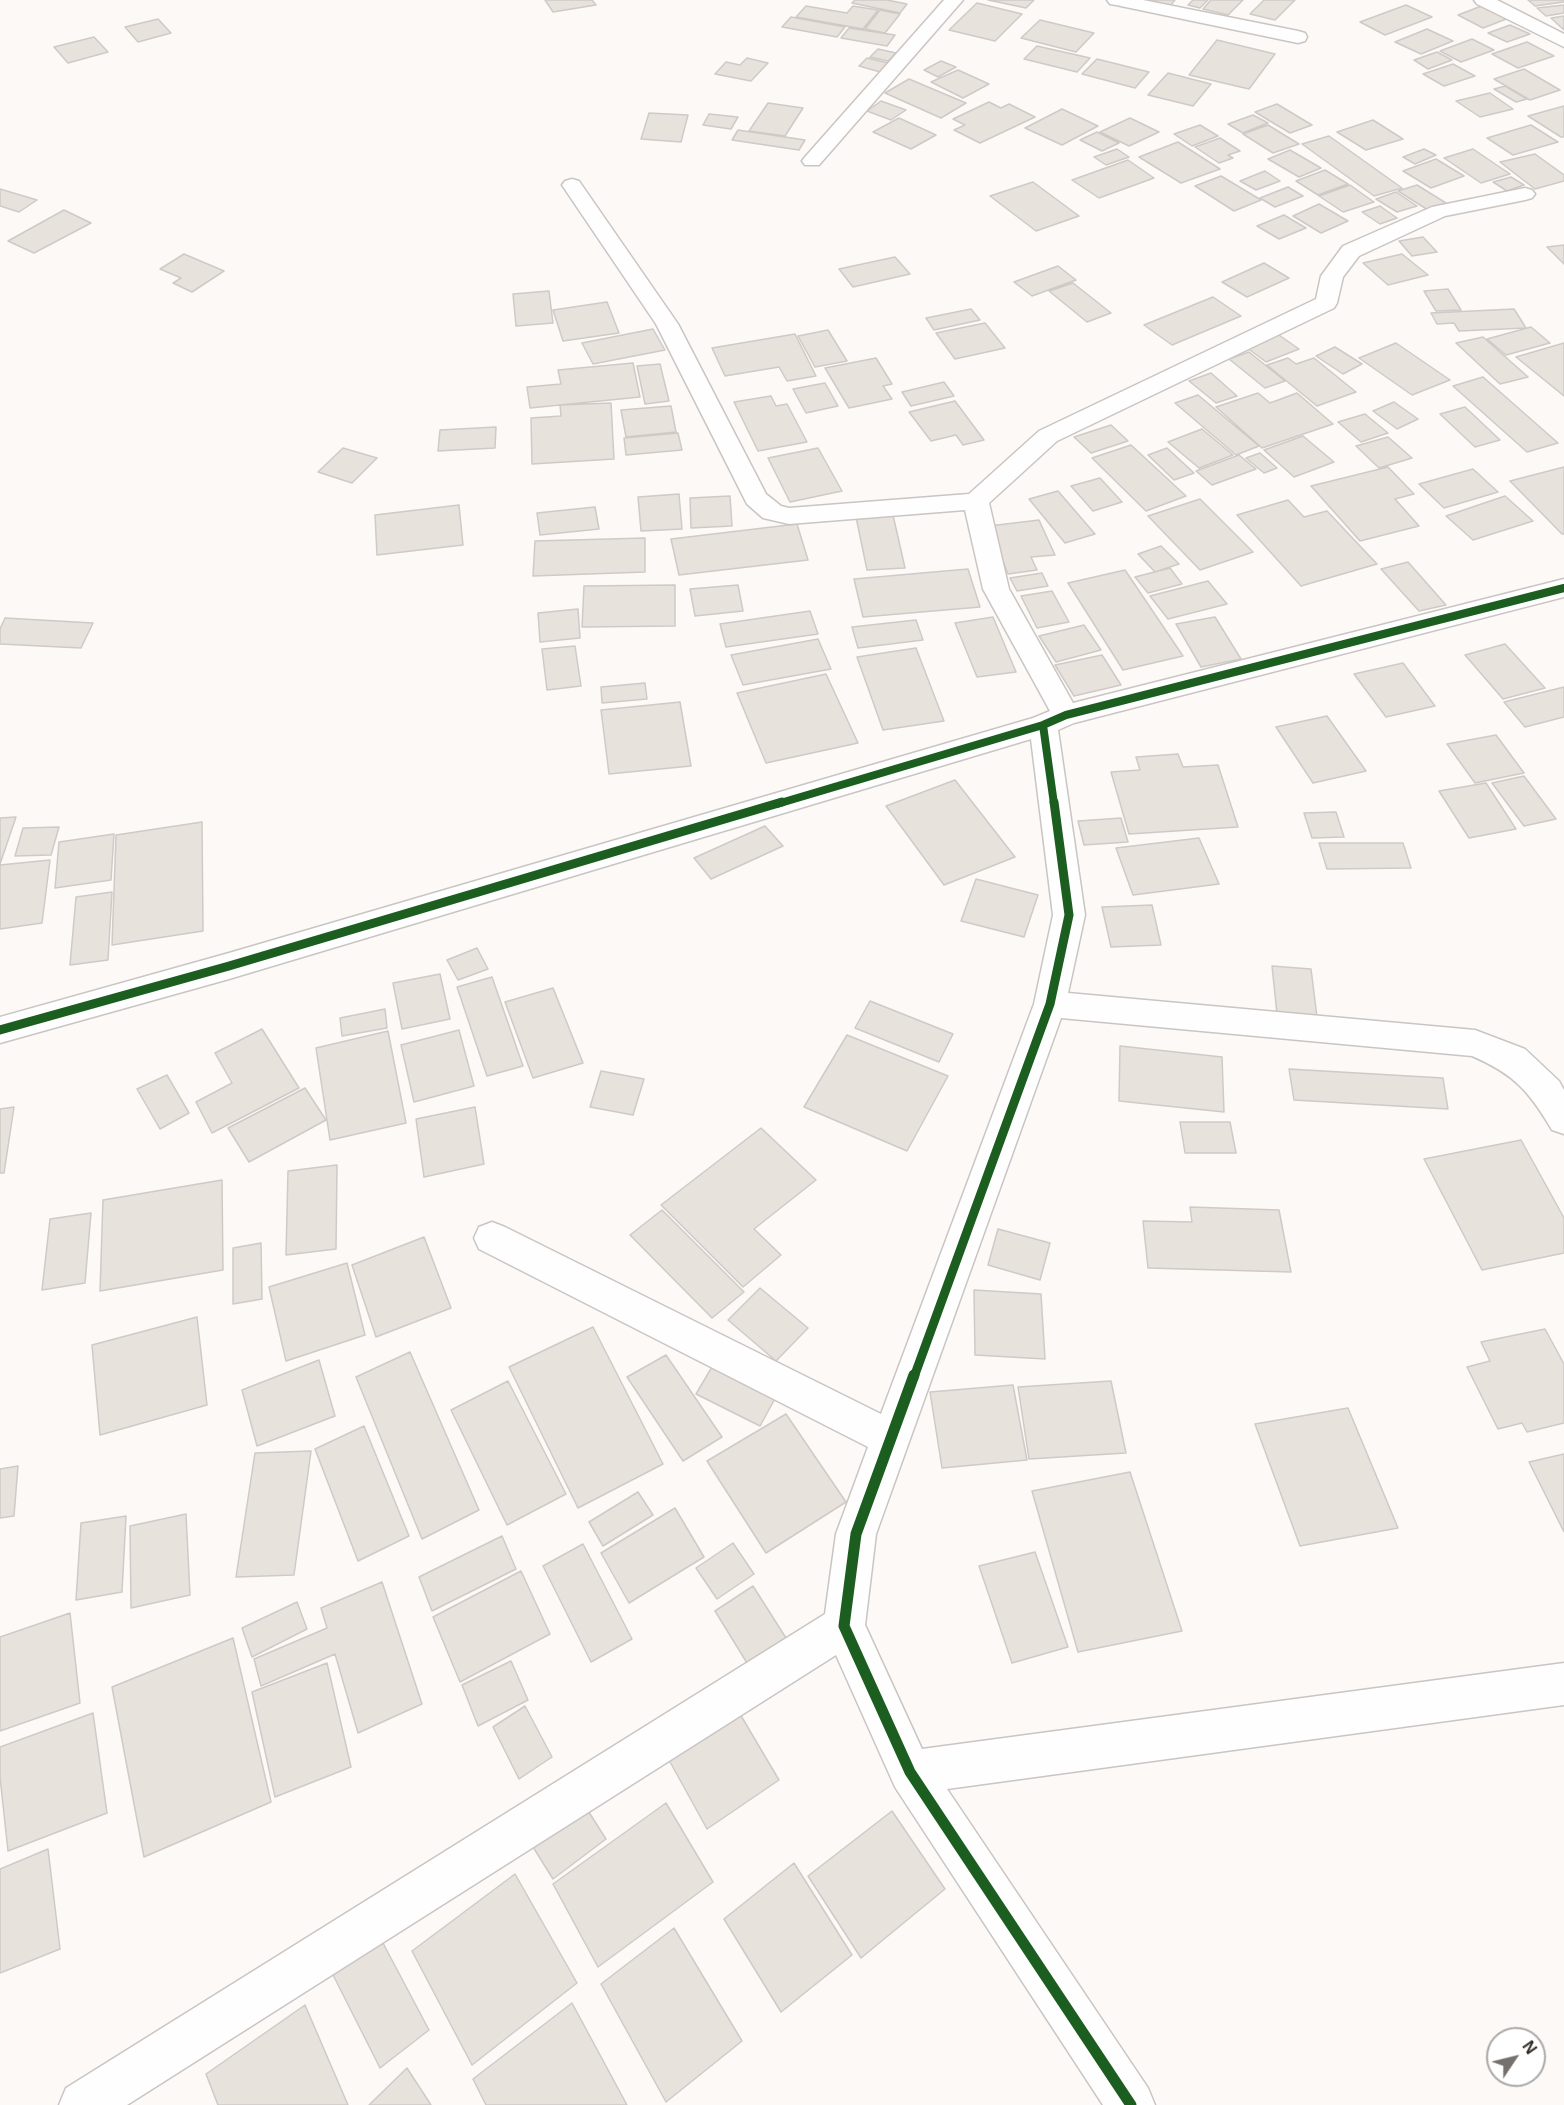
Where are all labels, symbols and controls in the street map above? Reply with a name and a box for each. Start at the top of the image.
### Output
north arrow [1486,2027,1546,2087]
text: N [1519,2038,1540,2057]

